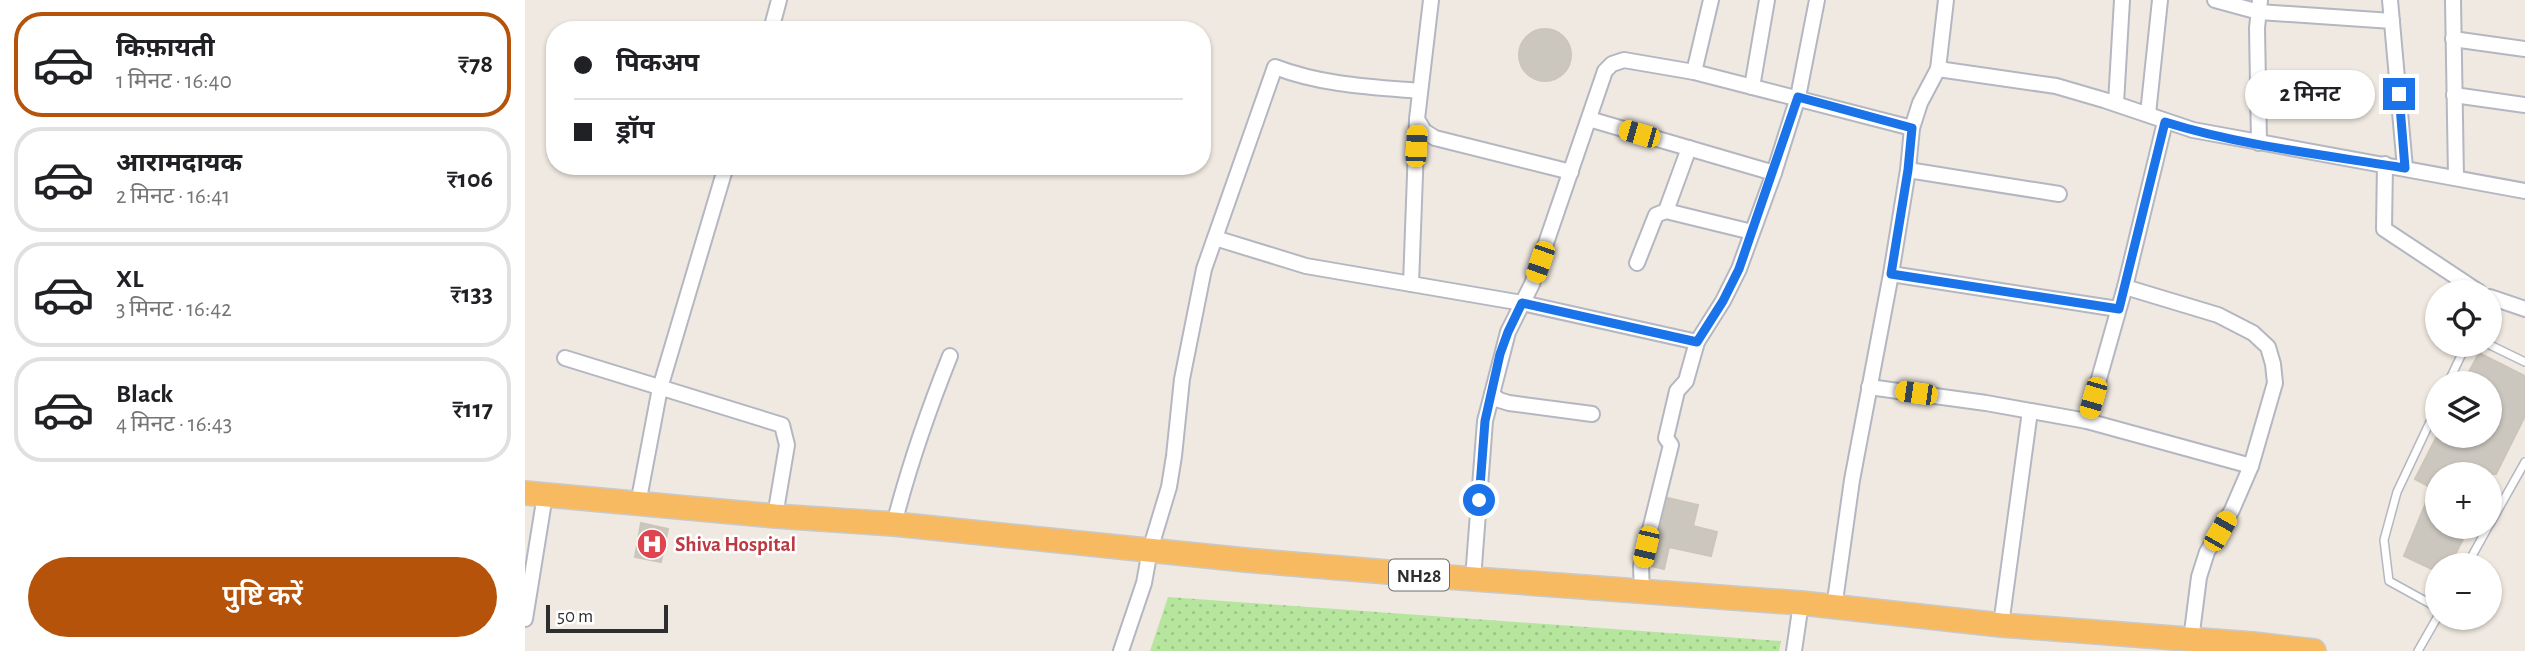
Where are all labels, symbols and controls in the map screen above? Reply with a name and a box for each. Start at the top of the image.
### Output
icon: car [32,33,95,96]
text: किफ़ायती [116,35,215,61]
text: पिकअप [616,50,699,76]
text: ₹78 [458,51,493,77]
text: 1 मिनट · 16:40 [116,70,232,93]
callout: 2 मिनट [2245,70,2375,119]
route end [2383,78,2415,110]
text: 2 मिनट [2280,83,2341,106]
text: ड्रॉप [616,117,654,143]
car [1616,118,1663,150]
car [1405,124,1428,168]
icon: car [32,148,95,211]
text: आरामदायक [116,150,242,176]
text: ₹106 [447,166,493,192]
text: 2 मिनट · 16:41 [116,185,230,208]
car [1524,239,1557,285]
icon: car [32,263,95,326]
text: XL [116,266,143,292]
map controls [2425,280,2502,630]
button: locate [2425,280,2502,357]
text: ₹133 [450,281,493,307]
text: 3 मिनट · 16:42 [116,298,232,321]
button: layers [2425,371,2502,448]
car [2078,375,2109,421]
icon: car [32,378,95,441]
car [1894,380,1939,406]
text: Black [116,381,173,407]
text: ₹117 [452,396,493,422]
text: 4 मिनट · 16:43 [116,413,232,436]
button: + [2425,462,2502,539]
route start [1463,484,1495,516]
car [2201,508,2240,554]
car [1632,524,1661,570]
hospital icon: Shiva Hospital [635,527,669,561]
place label: Shiva Hospital [675,534,796,555]
button: − [2425,553,2502,630]
button: पुष्टि करें [28,557,497,637]
road number: NH28 [1389,560,1449,590]
scale bar [546,602,669,634]
text: 50 m [557,607,593,626]

